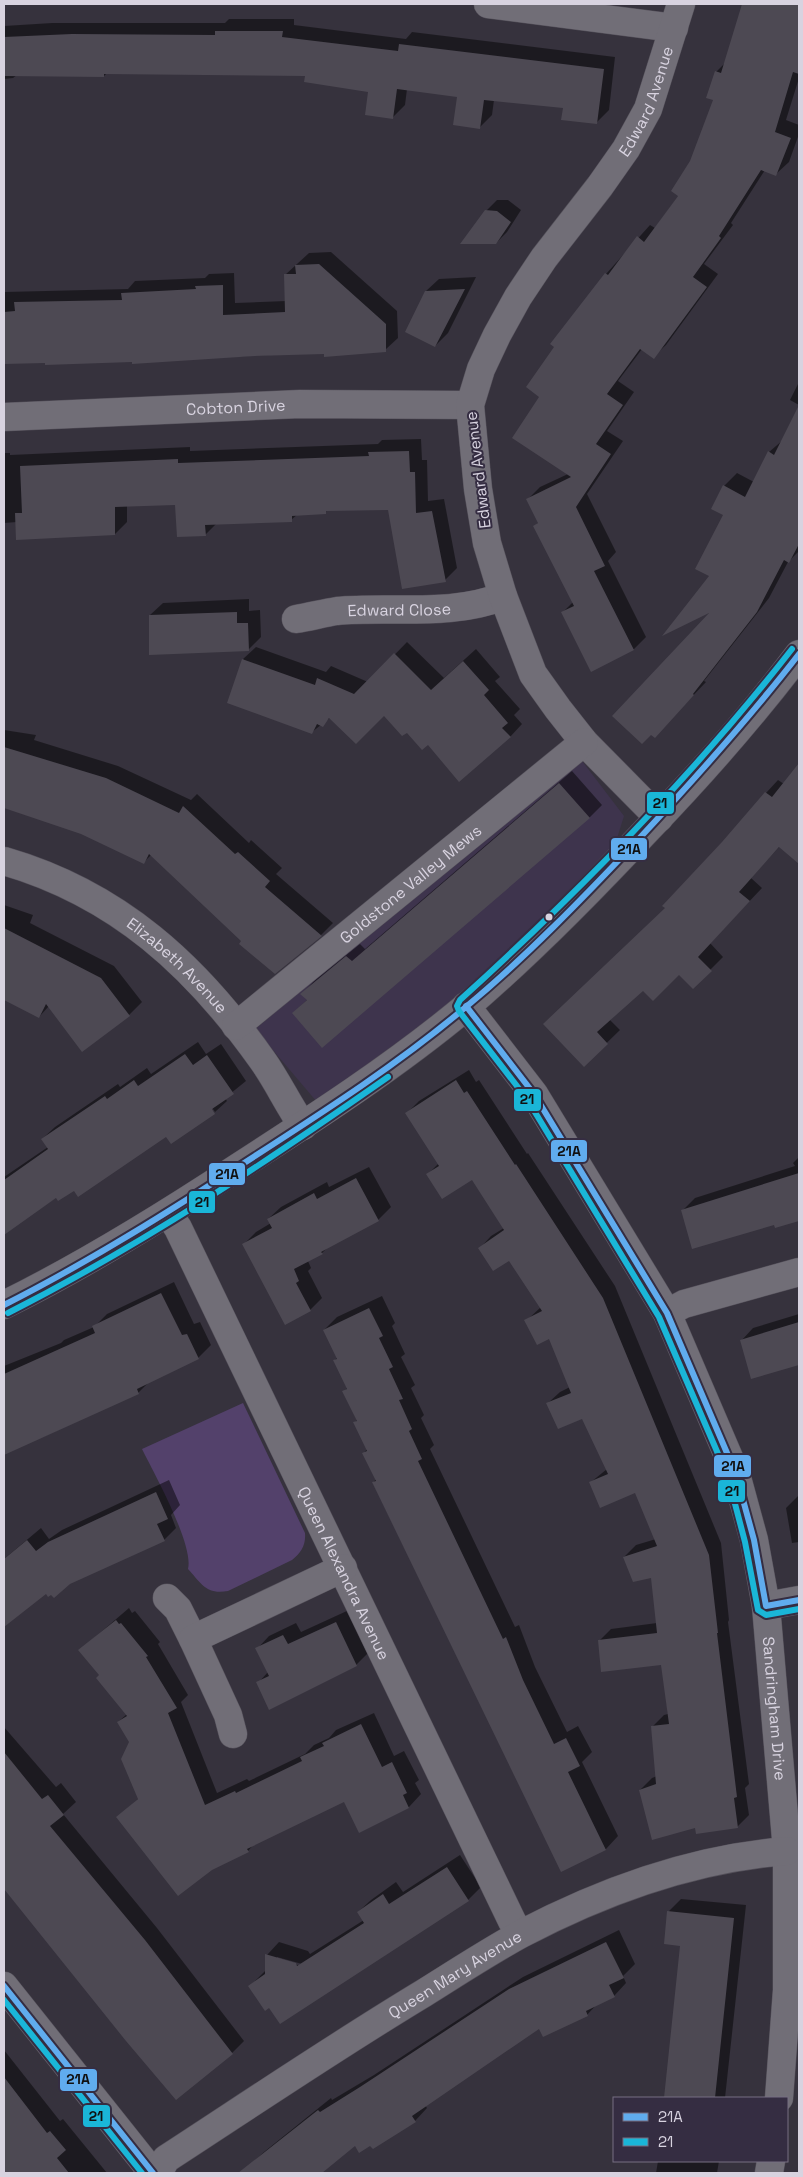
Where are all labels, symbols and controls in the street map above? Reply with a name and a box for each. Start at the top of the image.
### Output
street label: Edward Avenue [614,43,678,160]
street label: Cobton Drive [186,394,286,419]
street label: Edward Avenue [460,410,496,530]
street label: Edward Close [347,598,452,621]
line badge: 21 [646,791,675,815]
text: 21 [653,794,667,812]
street label: Goldstone Valley Mews [335,820,486,948]
line badge: 21A [610,837,648,861]
text: 21A [617,840,641,858]
street label: Elizabeth Avenue [123,912,233,1017]
unlabelled marker [544,912,554,922]
line badge: 21 [513,1088,542,1112]
text: 21 [520,1090,534,1108]
line badge: 21A [550,1139,588,1163]
text: 21A [557,1142,581,1160]
line badge: 21A [208,1162,246,1186]
text: 21A [215,1165,239,1183]
line badge: 21 [188,1190,216,1214]
text: 21 [195,1193,209,1211]
line badge: 21A [713,1454,752,1478]
text: 21A [721,1457,745,1475]
line badge: 21 [717,1479,746,1503]
text: 21 [725,1482,739,1500]
street label: Queen Alexandra Avenue [294,1483,395,1663]
street label: Sandringham Drive [758,1636,791,1781]
street label: Queen Mary Avenue [384,1925,525,2023]
line badge: 21A [59,2068,98,2092]
text: 21A [66,2070,90,2088]
legend [613,2097,788,2162]
line badge: 21 [82,2104,111,2128]
text: 21 [89,2107,103,2125]
text: 21A [658,2107,683,2126]
text: 21 [658,2132,673,2151]

